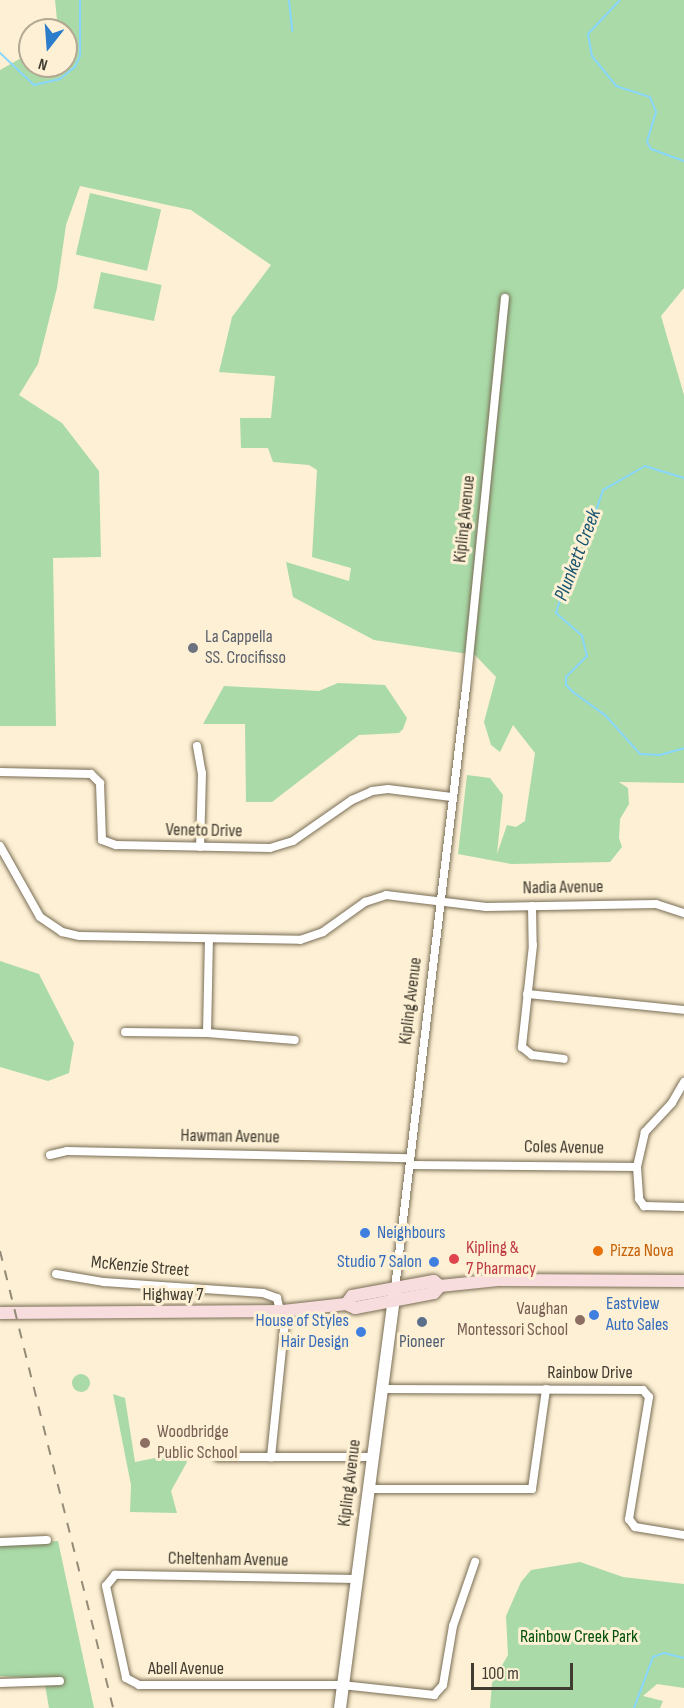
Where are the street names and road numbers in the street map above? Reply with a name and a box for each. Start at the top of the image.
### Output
street label: Kipling Avenue [450,474,480,564]
street label: Veneto Drive [165,820,243,842]
street label: Nadia Avenue [522,876,604,900]
street label: Kipling Avenue [395,956,427,1046]
street label: Hawman Avenue [180,1125,280,1149]
street label: Coles Avenue [524,1137,604,1159]
street label: McKenzie Street [90,1252,190,1282]
street label: Highway 7 [142,1284,204,1306]
street label: Rainbow Drive [547,1362,633,1384]
street label: Kipling Avenue [334,1438,366,1528]
street label: Cheltenham Avenue [168,1548,288,1572]
street label: Abell Avenue [148,1658,224,1680]

